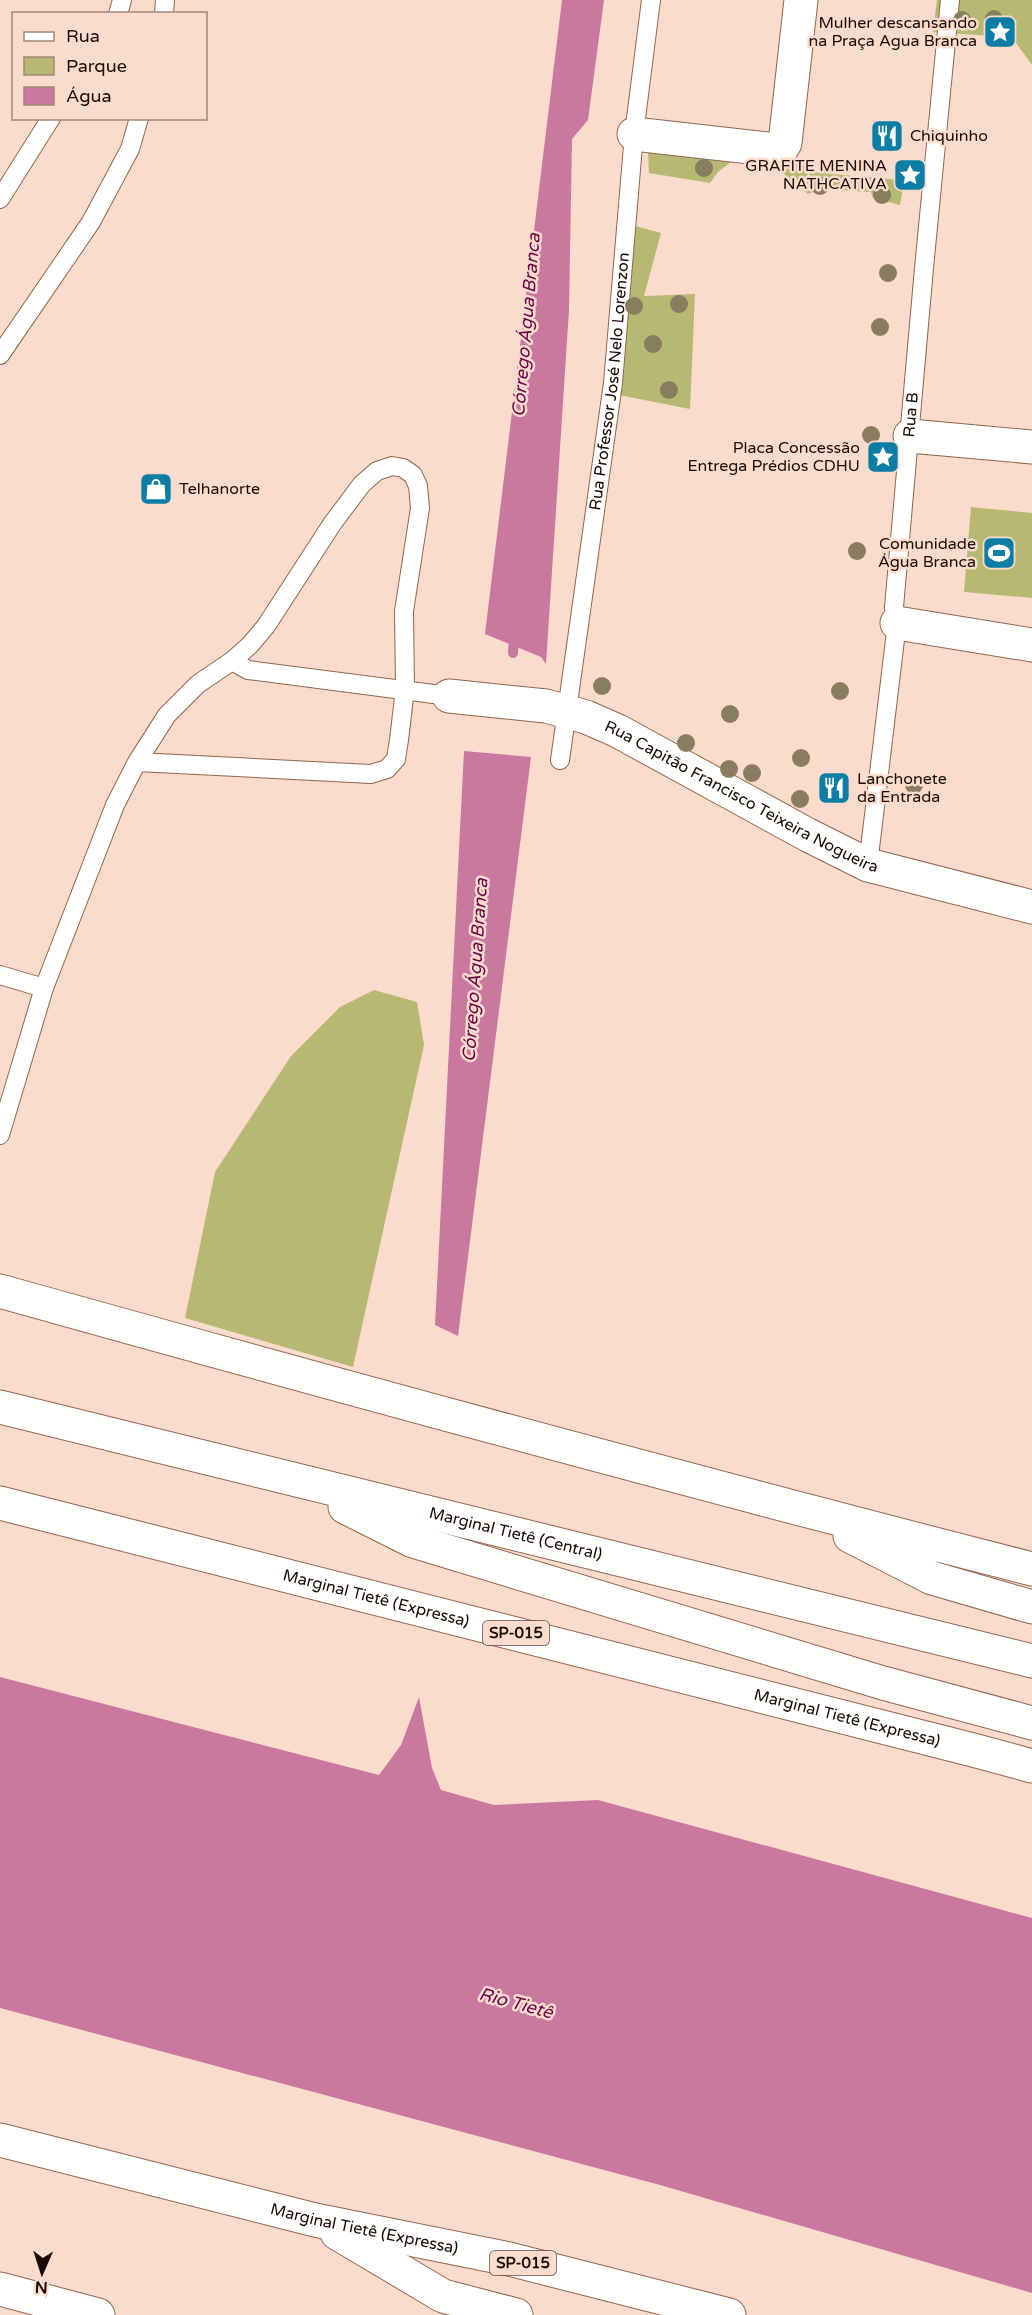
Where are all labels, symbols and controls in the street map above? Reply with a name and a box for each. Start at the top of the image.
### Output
legend [12,12,207,120]
place label: Mulher descansando na Praça Agua Branca [809,13,977,51]
place icon: Mulher descansando na Praça Agua Branca [982,14,1018,50]
text: Rua [66,25,100,47]
text: Parque [66,55,127,77]
text: Água [66,85,112,107]
restaurant icon: Chiquinho [869,118,905,154]
place label: Chiquinho [910,126,988,146]
place label: GRAFITE MENINA NATHCATIVA [745,156,887,194]
place icon: GRAFITE MENINA NATHCATIVA [892,157,928,193]
water label: Córrego Água Branca [507,231,545,418]
street label: Rua Professor José Nelo Lorenzon [585,252,634,512]
street label: Rua B [899,391,923,438]
place label: Placa Concessão Entrega Prédios CDHU [687,438,860,476]
place icon: Placa Concessão Entrega Prédios CDHU [865,439,901,475]
shop icon: Telhanorte [138,471,174,507]
place label: Telhanorte [179,479,260,499]
place label: Comunidade Água Branca [878,534,976,572]
sports icon: Comunidade Água Branca [981,535,1017,571]
street label: Rua Capitão Francisco Teixeira Nogueira [602,716,880,877]
place label: Lanchonete da Entrada [857,769,947,807]
restaurant icon: Lanchonete da Entrada [816,770,852,806]
water label: Córrego Água Branca [458,876,492,1063]
street label: Marginal Tietê (Central) [427,1503,604,1565]
street label: Marginal Tietê (Expressa) [281,1565,471,1632]
road number: SP-015 [483,1621,549,1645]
street label: Marginal Tietê (Expressa) [752,1685,942,1751]
water label: Rio Tietê [477,1983,556,2024]
street label: Marginal Tietê (Expressa) [268,2199,460,2259]
north arrow [12,2243,72,2303]
road number: SP-015 [490,2251,556,2275]
text: N [34,2277,48,2297]

